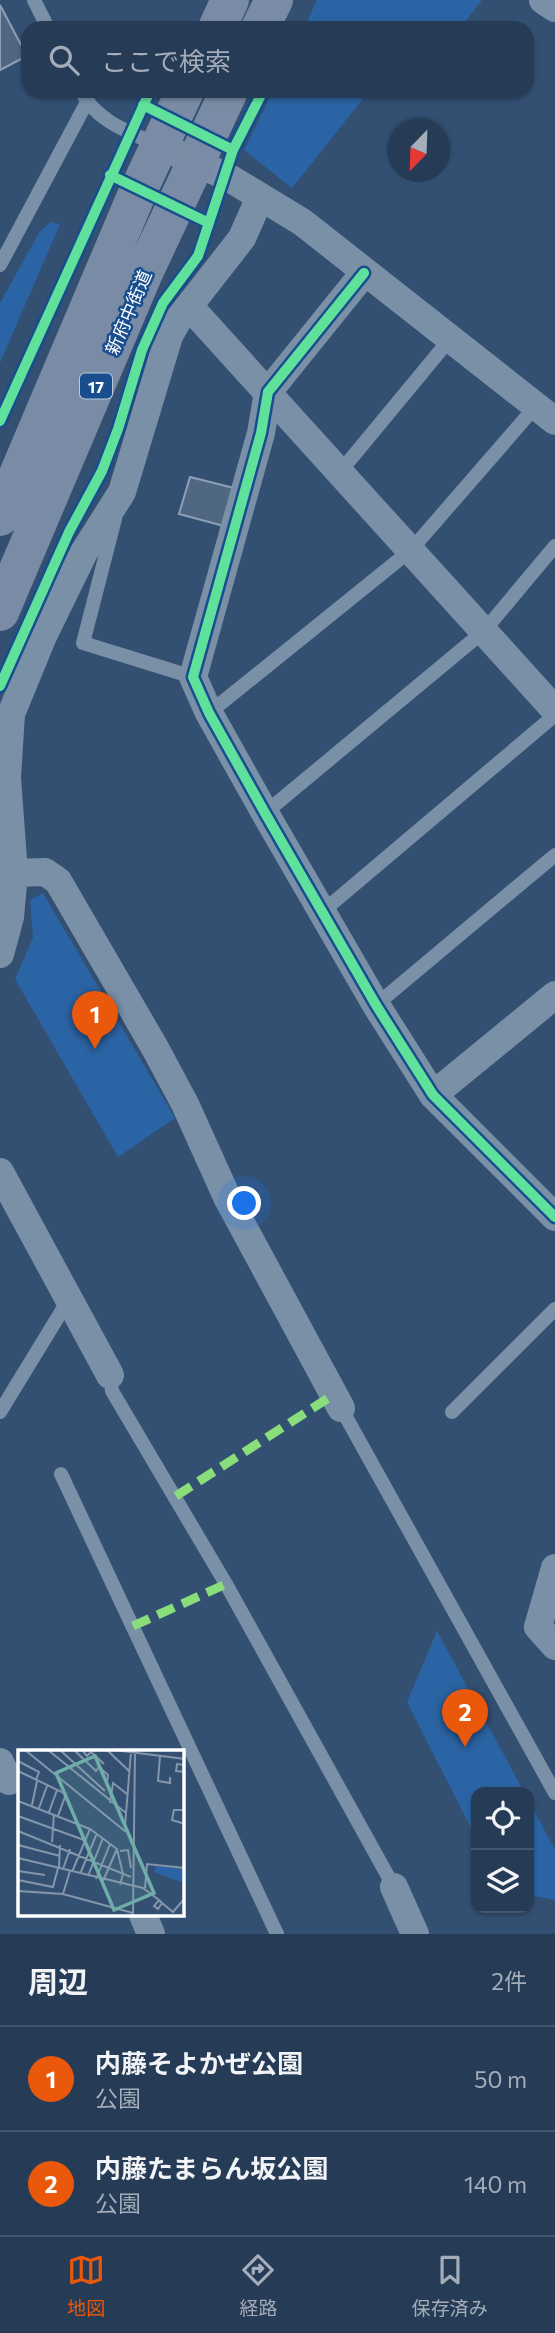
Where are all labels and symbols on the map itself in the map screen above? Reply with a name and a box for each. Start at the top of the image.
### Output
north arrow [387,119,450,182]
street label: 新府中街道 [100,266,156,358]
road number: 17 [80,374,112,398]
pin: 1 [72,991,118,1049]
your location [227,1186,261,1220]
pin: 2 [442,1689,488,1747]
inset map [18,1750,184,1916]

